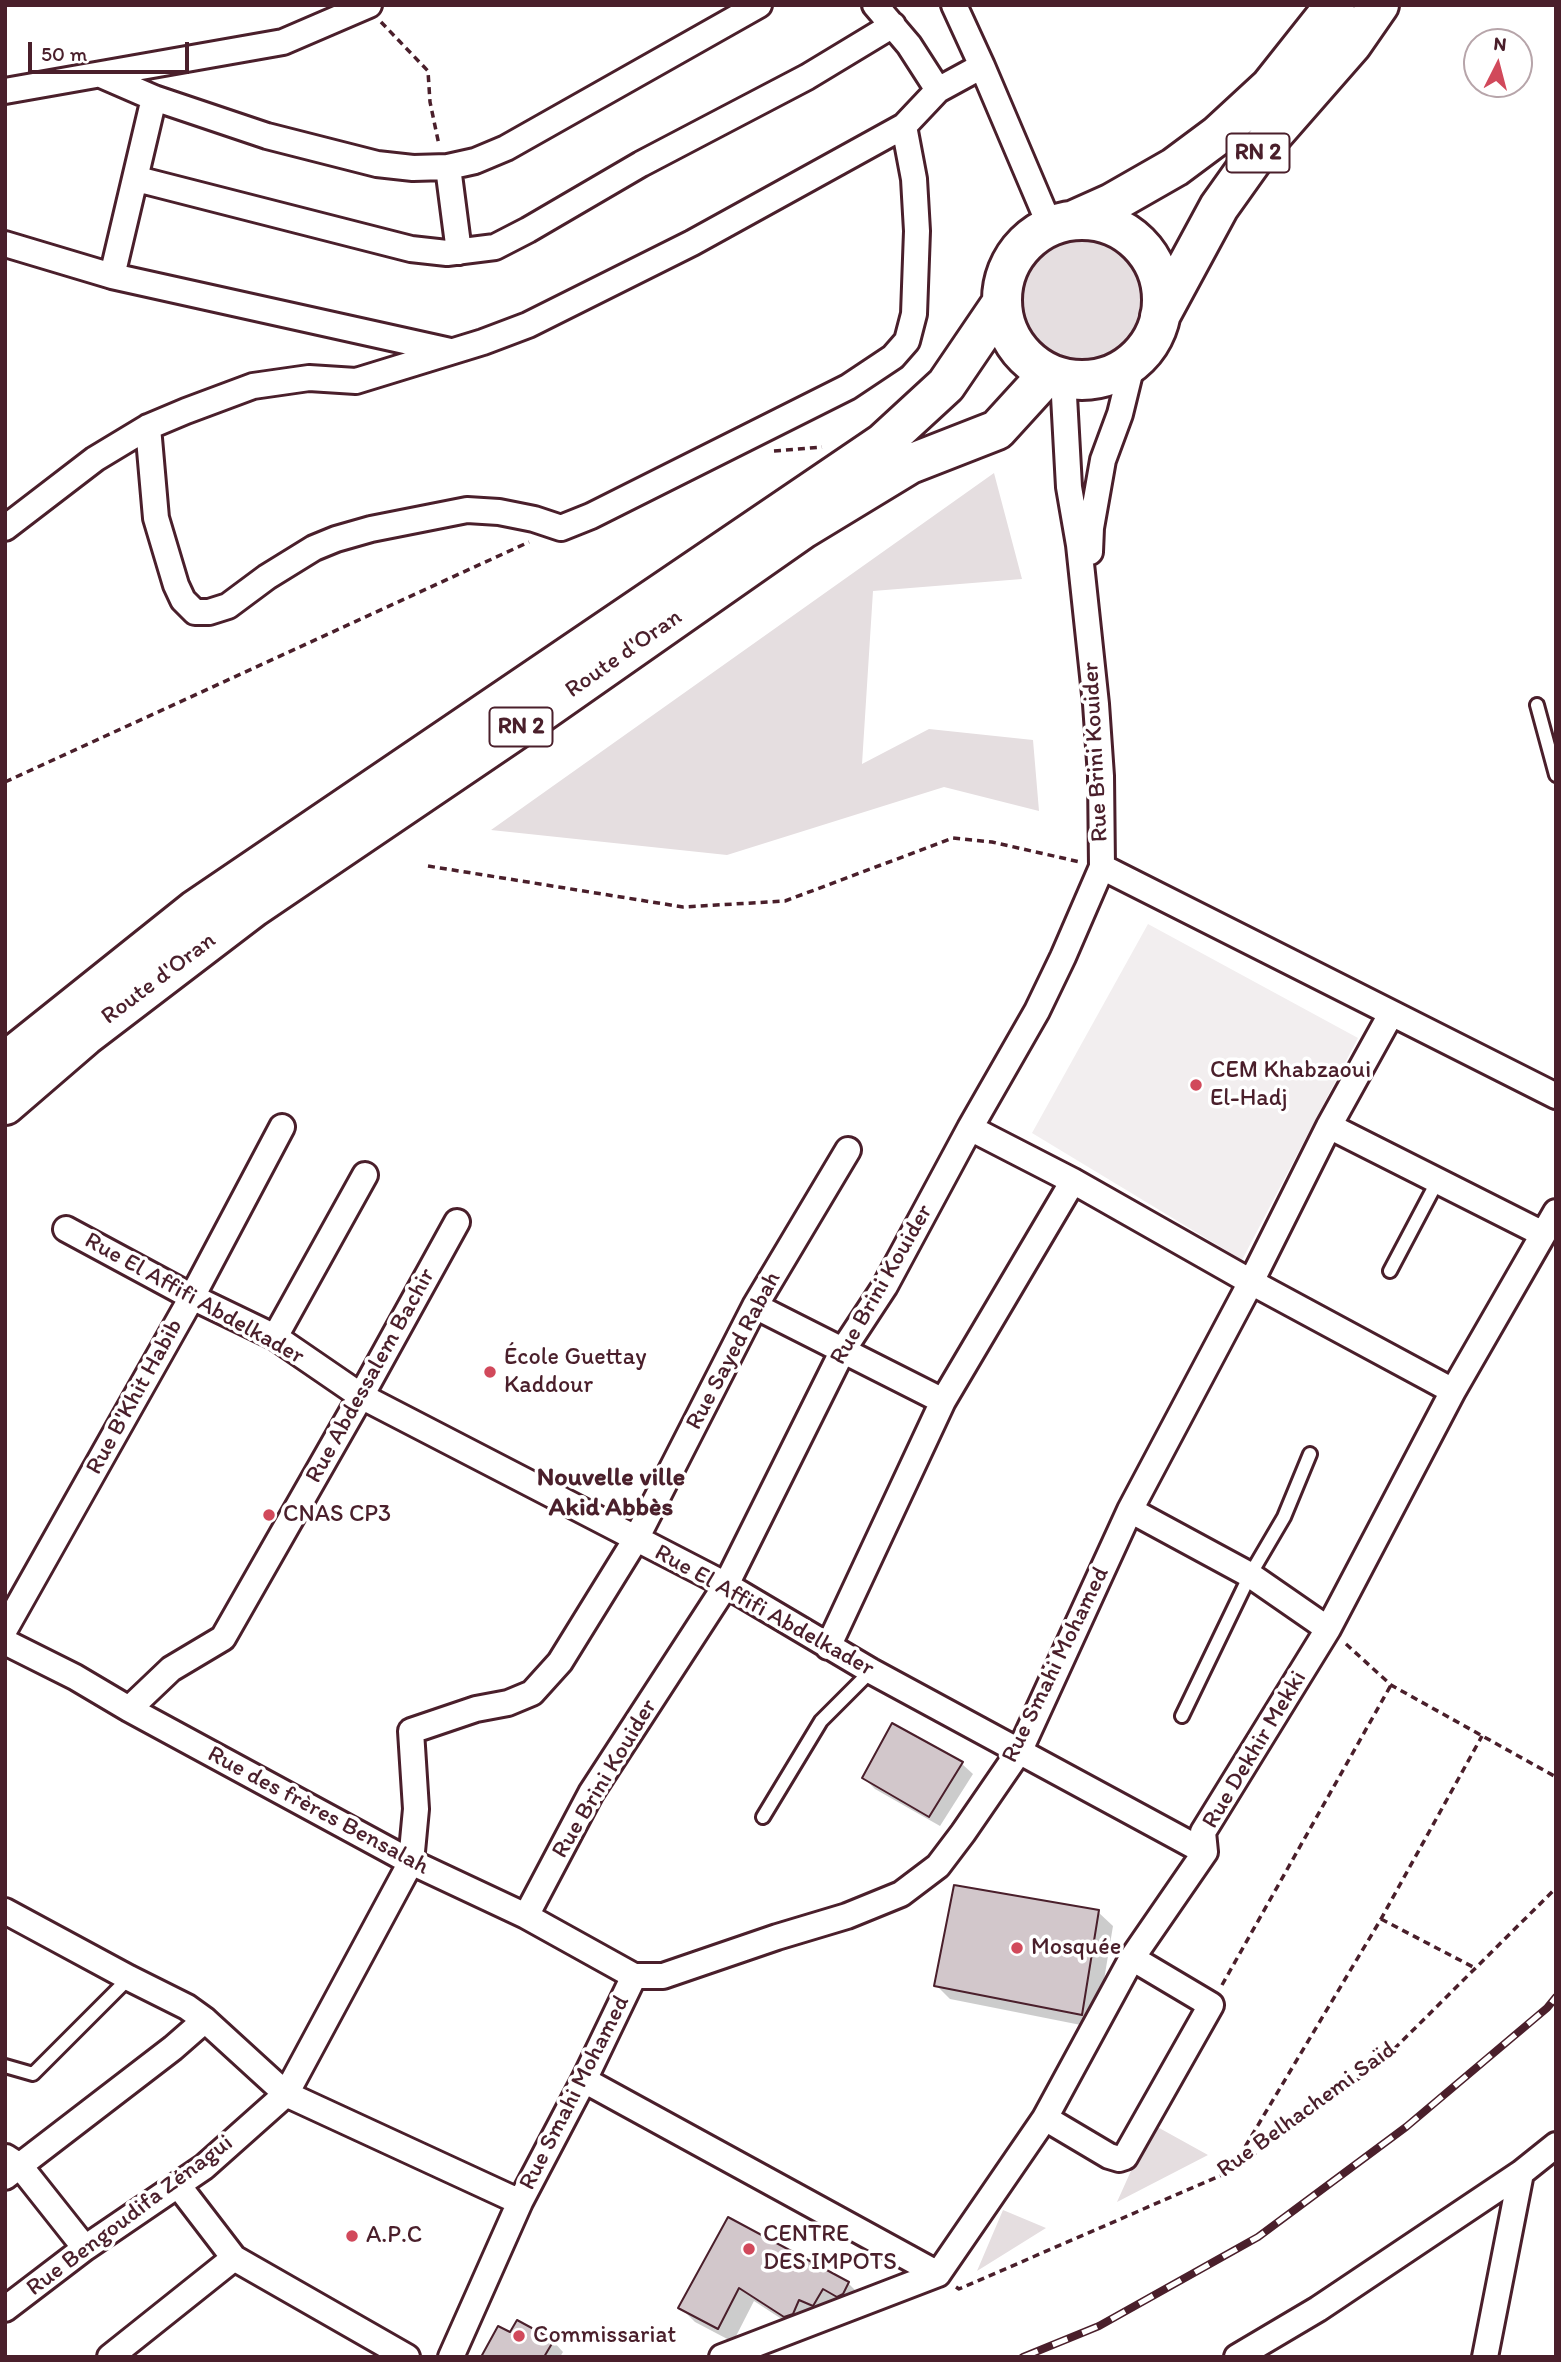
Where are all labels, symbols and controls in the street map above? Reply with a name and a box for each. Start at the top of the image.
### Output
scale bar [32,28,192,72]
north arrow [1463,28,1533,98]
text: N [1492,31,1508,56]
text: 50 m [41,41,87,66]
road number: RN 2 [1226,134,1290,172]
street label: Route d'Oran [560,603,688,705]
street label: Rue Brini Kouider [1077,661,1115,843]
road number: RN 2 [490,708,552,747]
street label: Route d'Oran [96,927,222,1031]
place label: CEM Khabzaoui El-Hadj [1210,1057,1371,1113]
marker: CEM Khabzaoui El-Hadj [1188,1077,1204,1093]
street label: Rue Brini Kouider [824,1200,940,1370]
street label: Rue El Affifi Abdelkader [79,1227,309,1371]
street label: Rue Abdessalem Bachir [300,1264,442,1488]
street label: Rue Sayed Rabah [680,1267,788,1435]
street label: Rue B'Khit Habib [80,1314,190,1480]
place label: École Guettay Kaddour [504,1344,646,1400]
marker: École Guettay Kaddour [482,1364,498,1380]
district label: Nouvelle ville Akid Abbès [537,1462,685,1524]
place label: CNAS CP3 [283,1501,391,1529]
marker: CNAS CP3 [261,1507,277,1523]
street label: Rue El Affifi Abdelkader [649,1539,879,1683]
street label: Rue Smahi Mohamed [996,1562,1116,1768]
street label: Rue Dekhir Mekki [1197,1666,1313,1834]
street label: Rue Brini Kouider [546,1694,664,1864]
street label: Rue des frères Bensalah [202,1740,434,1882]
place label: Mosquée [1031,1934,1121,1962]
marker: Mosquée [1009,1940,1025,1956]
street label: Rue Smahi Mohamed [514,1991,636,2195]
street label: Rue Belhachemi Saïd [1212,2035,1402,2185]
street label: Rue Bengoudifa Zénagui [21,2129,239,2303]
place label: CENTRE DES IMPOTS [763,2221,897,2277]
place label: A.P.C [366,2222,422,2250]
marker: A.P.C [344,2228,360,2244]
marker: CENTRE DES IMPOTS [741,2241,757,2257]
place label: Commissariat [533,2322,676,2350]
marker: Commissariat [511,2328,527,2344]

